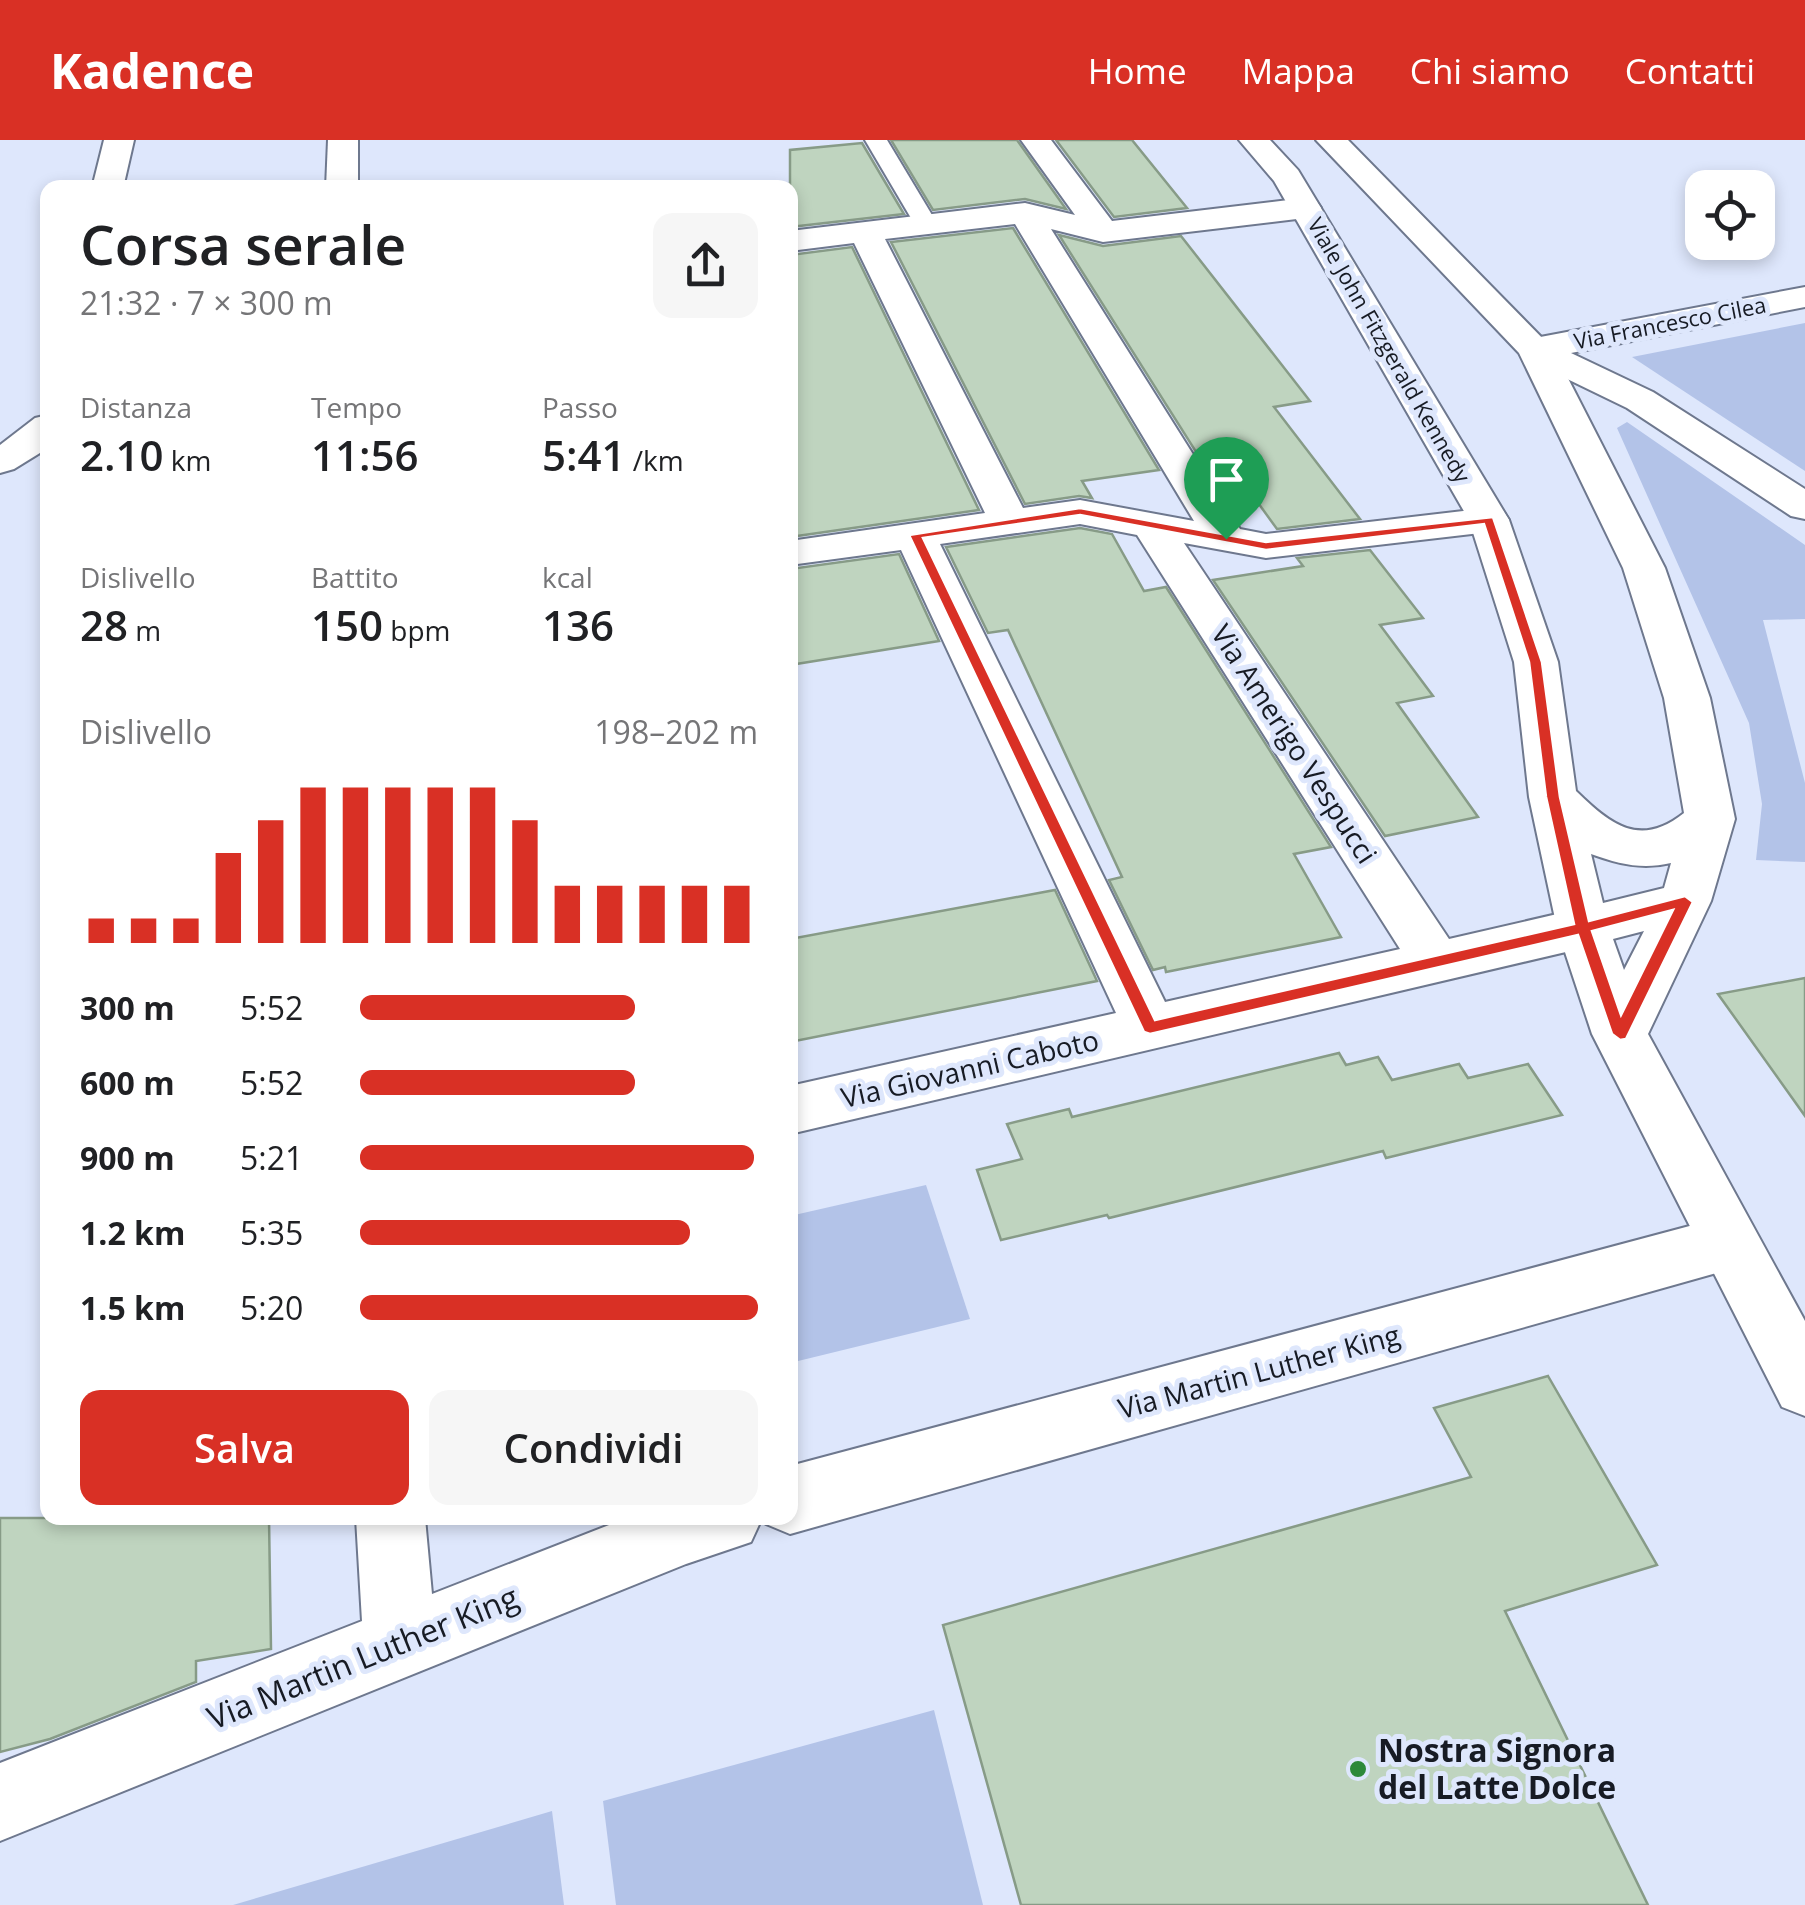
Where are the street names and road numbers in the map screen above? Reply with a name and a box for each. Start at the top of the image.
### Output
street label: Viale John Fitzgerald Kennedy [1302,212,1479,488]
street label: Via Francesco Cilea [1571,289,1768,355]
street label: Via Amerigo Vespucci [1203,617,1386,870]
street label: Via Giovanni Caboto [837,1020,1102,1116]
street label: Via Martin Luther King [1114,1315,1404,1427]
street label: Via Martin Luther King [201,1575,524,1739]

